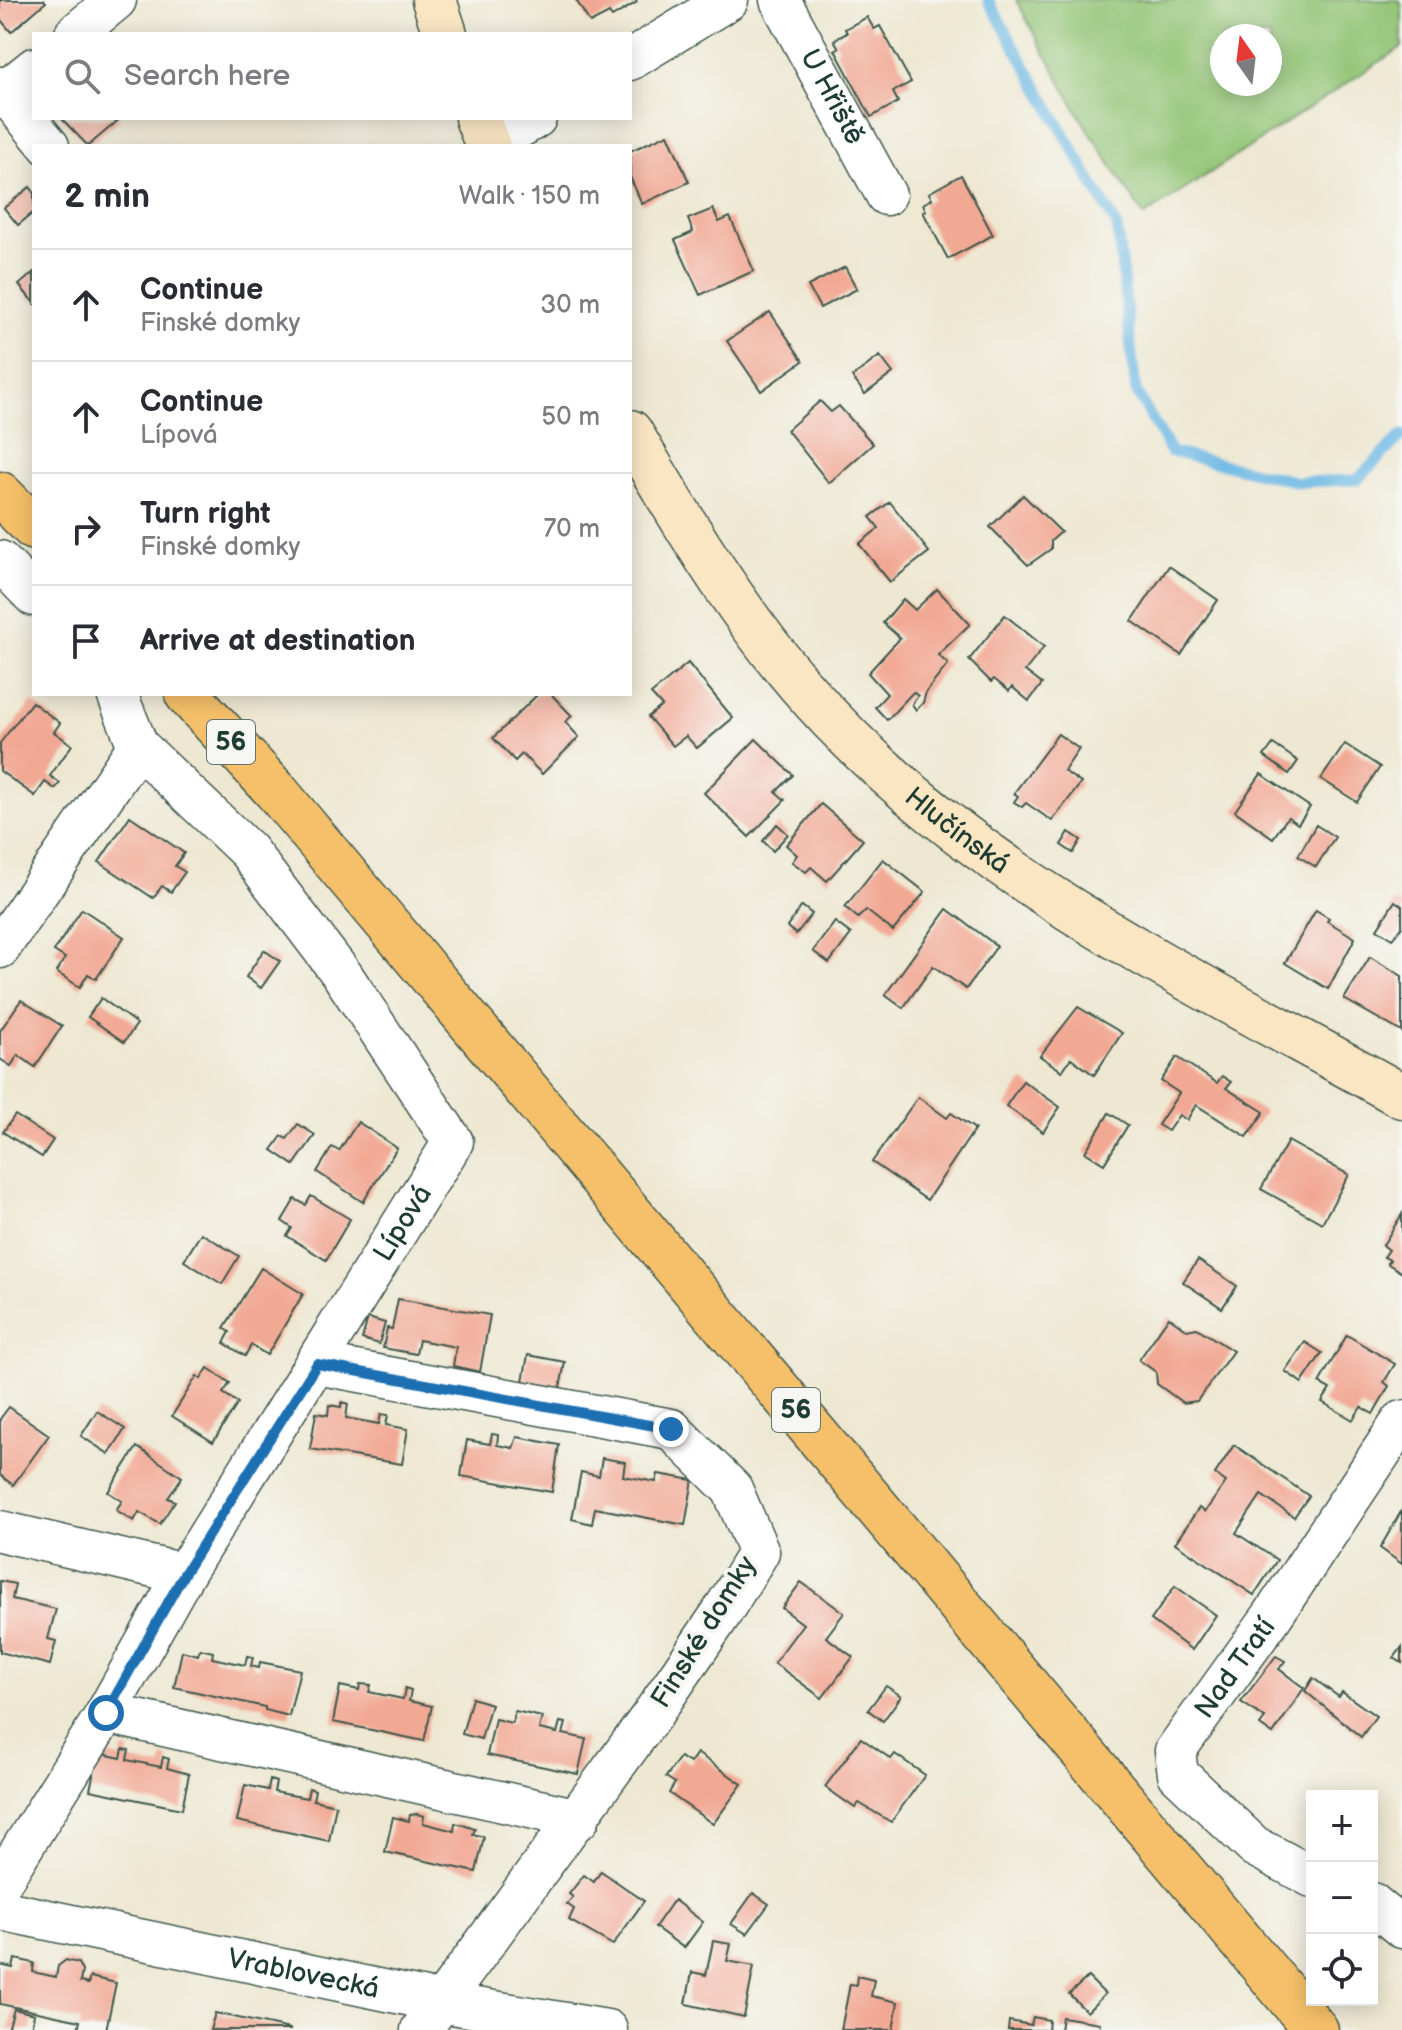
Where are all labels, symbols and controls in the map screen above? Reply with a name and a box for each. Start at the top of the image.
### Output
north arrow [1210,24,1282,96]
search box [32,32,632,120]
street label: U Hřiště [793,43,872,150]
icon: search [60,54,104,98]
text: Search here [124,58,290,94]
text: 2 min [64,176,150,217]
text: Walk · 150 m [459,181,600,212]
text: Continue [140,272,263,308]
icon: ahead [64,283,108,327]
text: 30 m [540,290,600,321]
text: Finské domky [140,308,300,339]
text: Continue [140,384,263,420]
icon: ahead [64,395,108,439]
text: 50 m [541,402,600,433]
text: Lípová [140,420,218,451]
text: Turn right [140,496,271,532]
icon: right [64,507,108,551]
text: 70 m [543,514,600,545]
text: Finské domky [140,532,300,563]
icon: arrive [64,619,108,663]
text: Arrive at destination [140,623,416,659]
road number: 56 [207,720,255,764]
street label: Hlučínská [898,780,1016,881]
street label: Lípová [366,1179,439,1267]
road number: 56 [772,1388,820,1432]
route end [653,1411,689,1447]
street label: Finské domky [644,1550,764,1714]
street label: Nad Tratí [1188,1611,1282,1725]
route start [88,1695,124,1731]
map controls [1306,1790,1378,2006]
button: + [1306,1790,1378,1862]
button: − [1306,1862,1378,1934]
button: locate [1306,1934,1378,2006]
street label: Vrablovecká [225,1942,382,2005]

